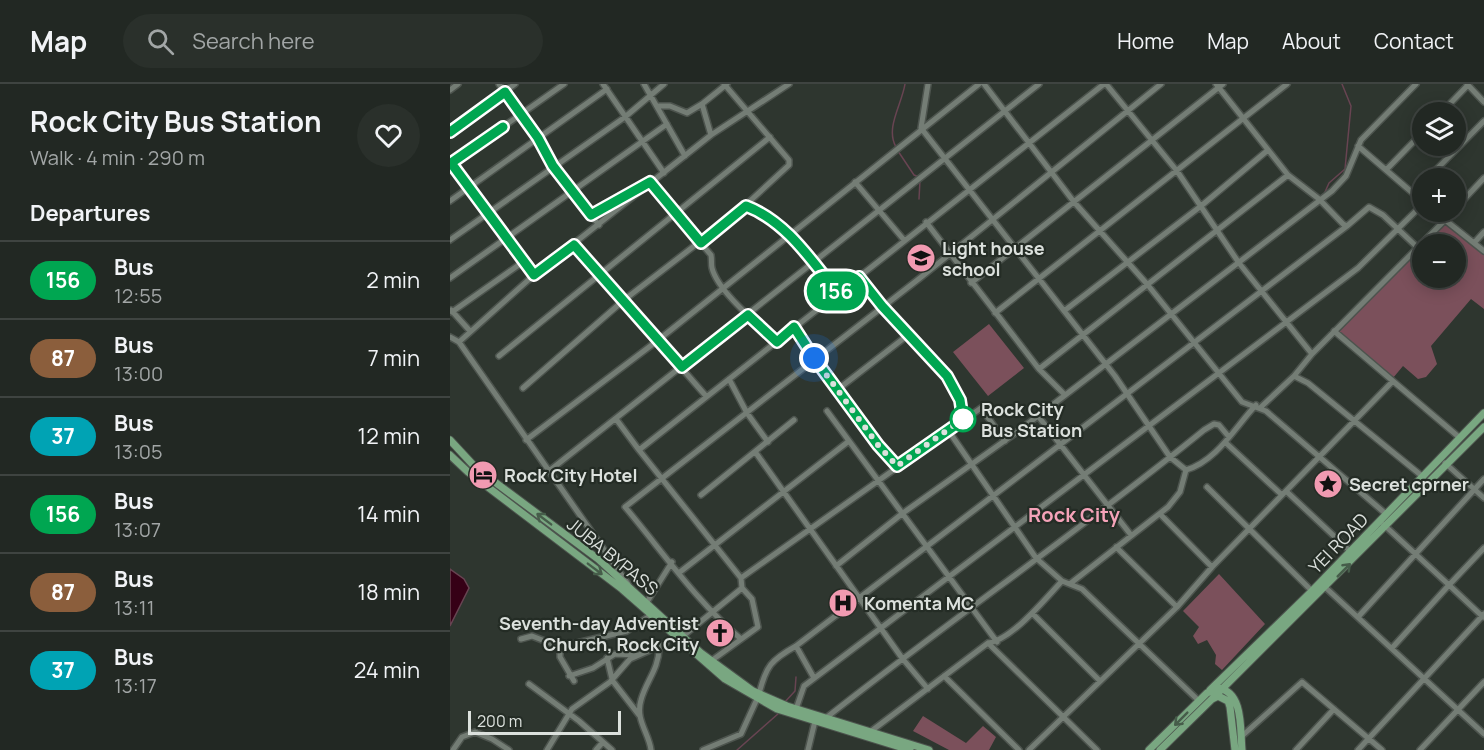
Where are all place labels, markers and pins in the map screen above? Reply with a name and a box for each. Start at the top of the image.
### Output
place label: Light house school [942,236,1045,281]
school or university icon: Light house school [905,242,937,274]
place label: Rock City Bus Station [981,397,1082,442]
marker: Rock City Bus Station [950,406,976,432]
hotel icon: Rock City Hotel [467,459,499,491]
place label: Rock City Hotel [504,463,637,487]
place icon: Secret cprner [1312,468,1344,500]
place label: Secret cprner [1349,472,1469,496]
hospital icon: Komenta MC [827,587,859,619]
place label: Komenta MC [864,591,974,615]
place label: Seventh-day Adventist Church, Rock City [499,611,699,656]
church icon: Seventh-day Adventist Church, Rock City [704,617,736,649]

